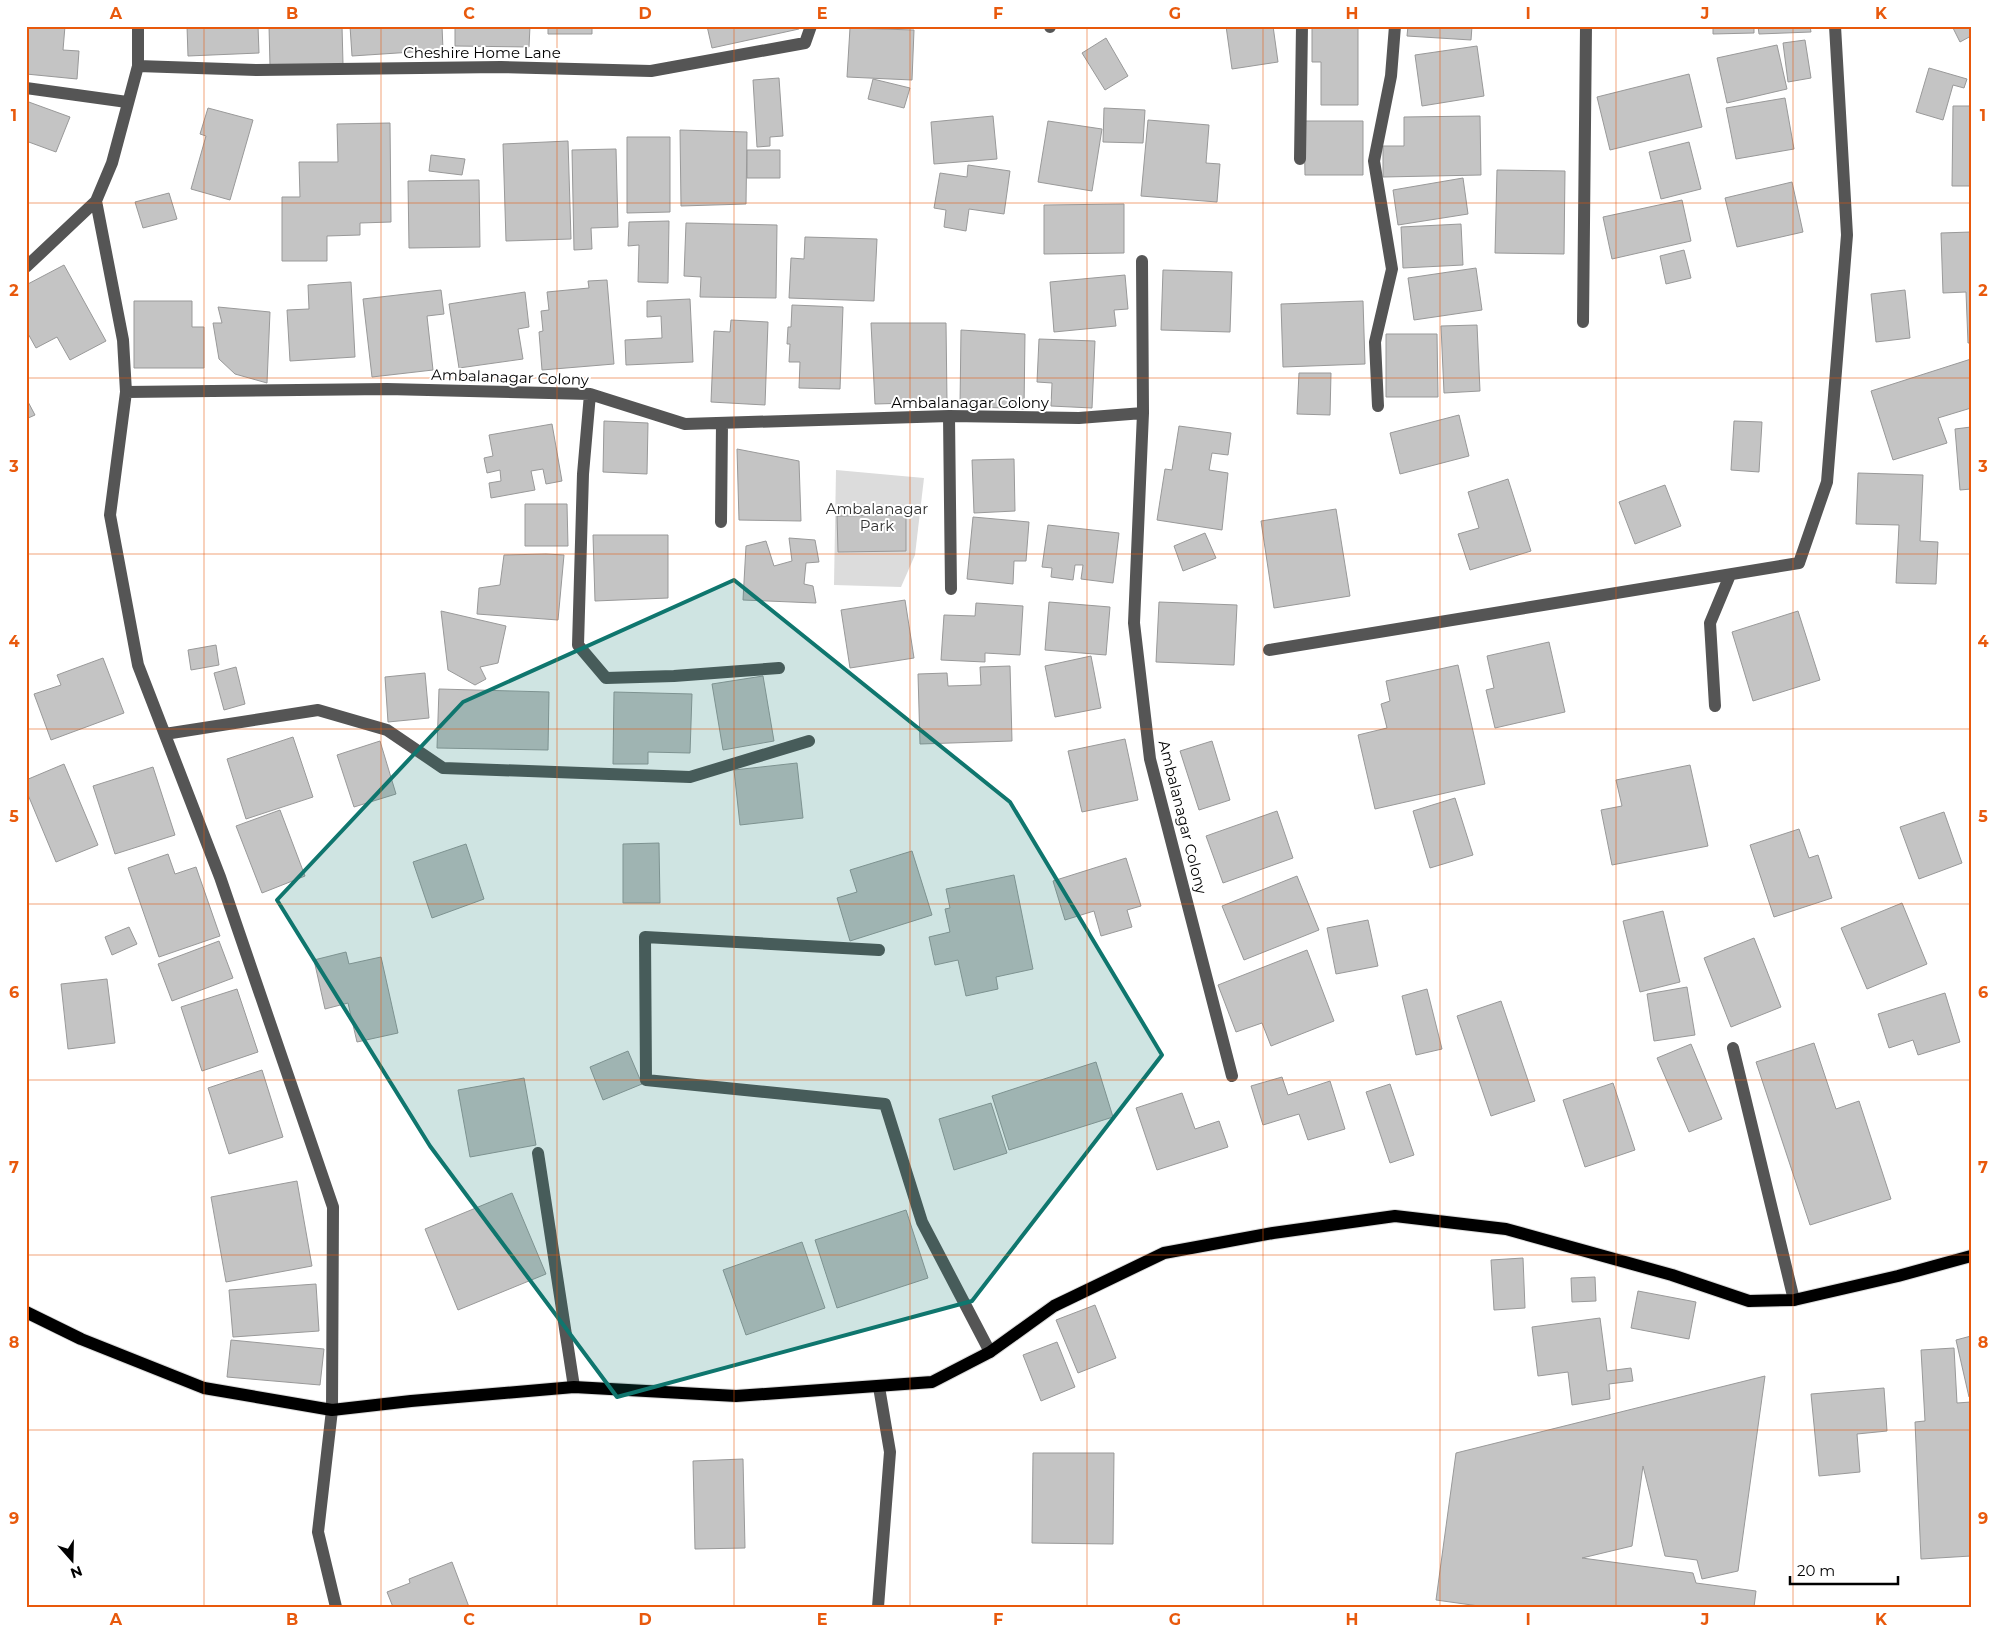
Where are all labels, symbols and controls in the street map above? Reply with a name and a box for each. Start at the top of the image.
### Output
text: A [109,4,123,23]
text: B [286,4,298,23]
text: C [463,4,475,23]
text: D [638,4,652,23]
text: E [817,4,827,23]
text: F [993,4,1003,23]
text: G [1169,4,1181,23]
text: H [1346,4,1358,23]
text: I [1525,4,1531,23]
text: J [1700,4,1709,23]
text: K [1875,4,1888,23]
street label: Cheshire Home Lane [403,43,561,62]
text: 1 [11,106,17,125]
text: 1 [1980,106,1986,125]
text: 2 [9,281,19,300]
text: 2 [1978,281,1988,300]
street label: Ambalanagar Colony [431,365,590,389]
street label: Ambalanagar Colony [891,393,1050,412]
text: 3 [8,457,19,476]
text: 3 [1977,457,1988,476]
park label: Ambalanagar Park [826,499,928,535]
text: 4 [8,632,20,651]
text: 4 [1977,632,1989,651]
street label: Ambalanagar Colony [1155,738,1212,897]
text: 5 [9,807,19,826]
text: 5 [1978,807,1988,826]
text: 6 [9,983,19,1002]
text: 6 [1978,983,1988,1002]
text: 7 [9,1158,19,1177]
text: 7 [1978,1158,1988,1177]
text: 8 [9,1333,19,1352]
text: 8 [1978,1333,1988,1352]
text: 9 [9,1509,19,1528]
text: 9 [1978,1509,1988,1528]
north arrow [48,1536,98,1586]
scale bar [1790,1553,1897,1585]
text: 20 m [1797,1561,1835,1580]
text: N [68,1562,85,1583]
text: A [109,1610,123,1629]
text: B [286,1610,298,1629]
text: C [463,1610,475,1629]
text: D [638,1610,652,1629]
text: E [817,1610,827,1629]
text: F [993,1610,1003,1629]
text: G [1169,1610,1181,1629]
text: H [1346,1610,1358,1629]
text: I [1525,1610,1531,1629]
text: J [1700,1610,1709,1629]
text: K [1875,1610,1888,1629]

